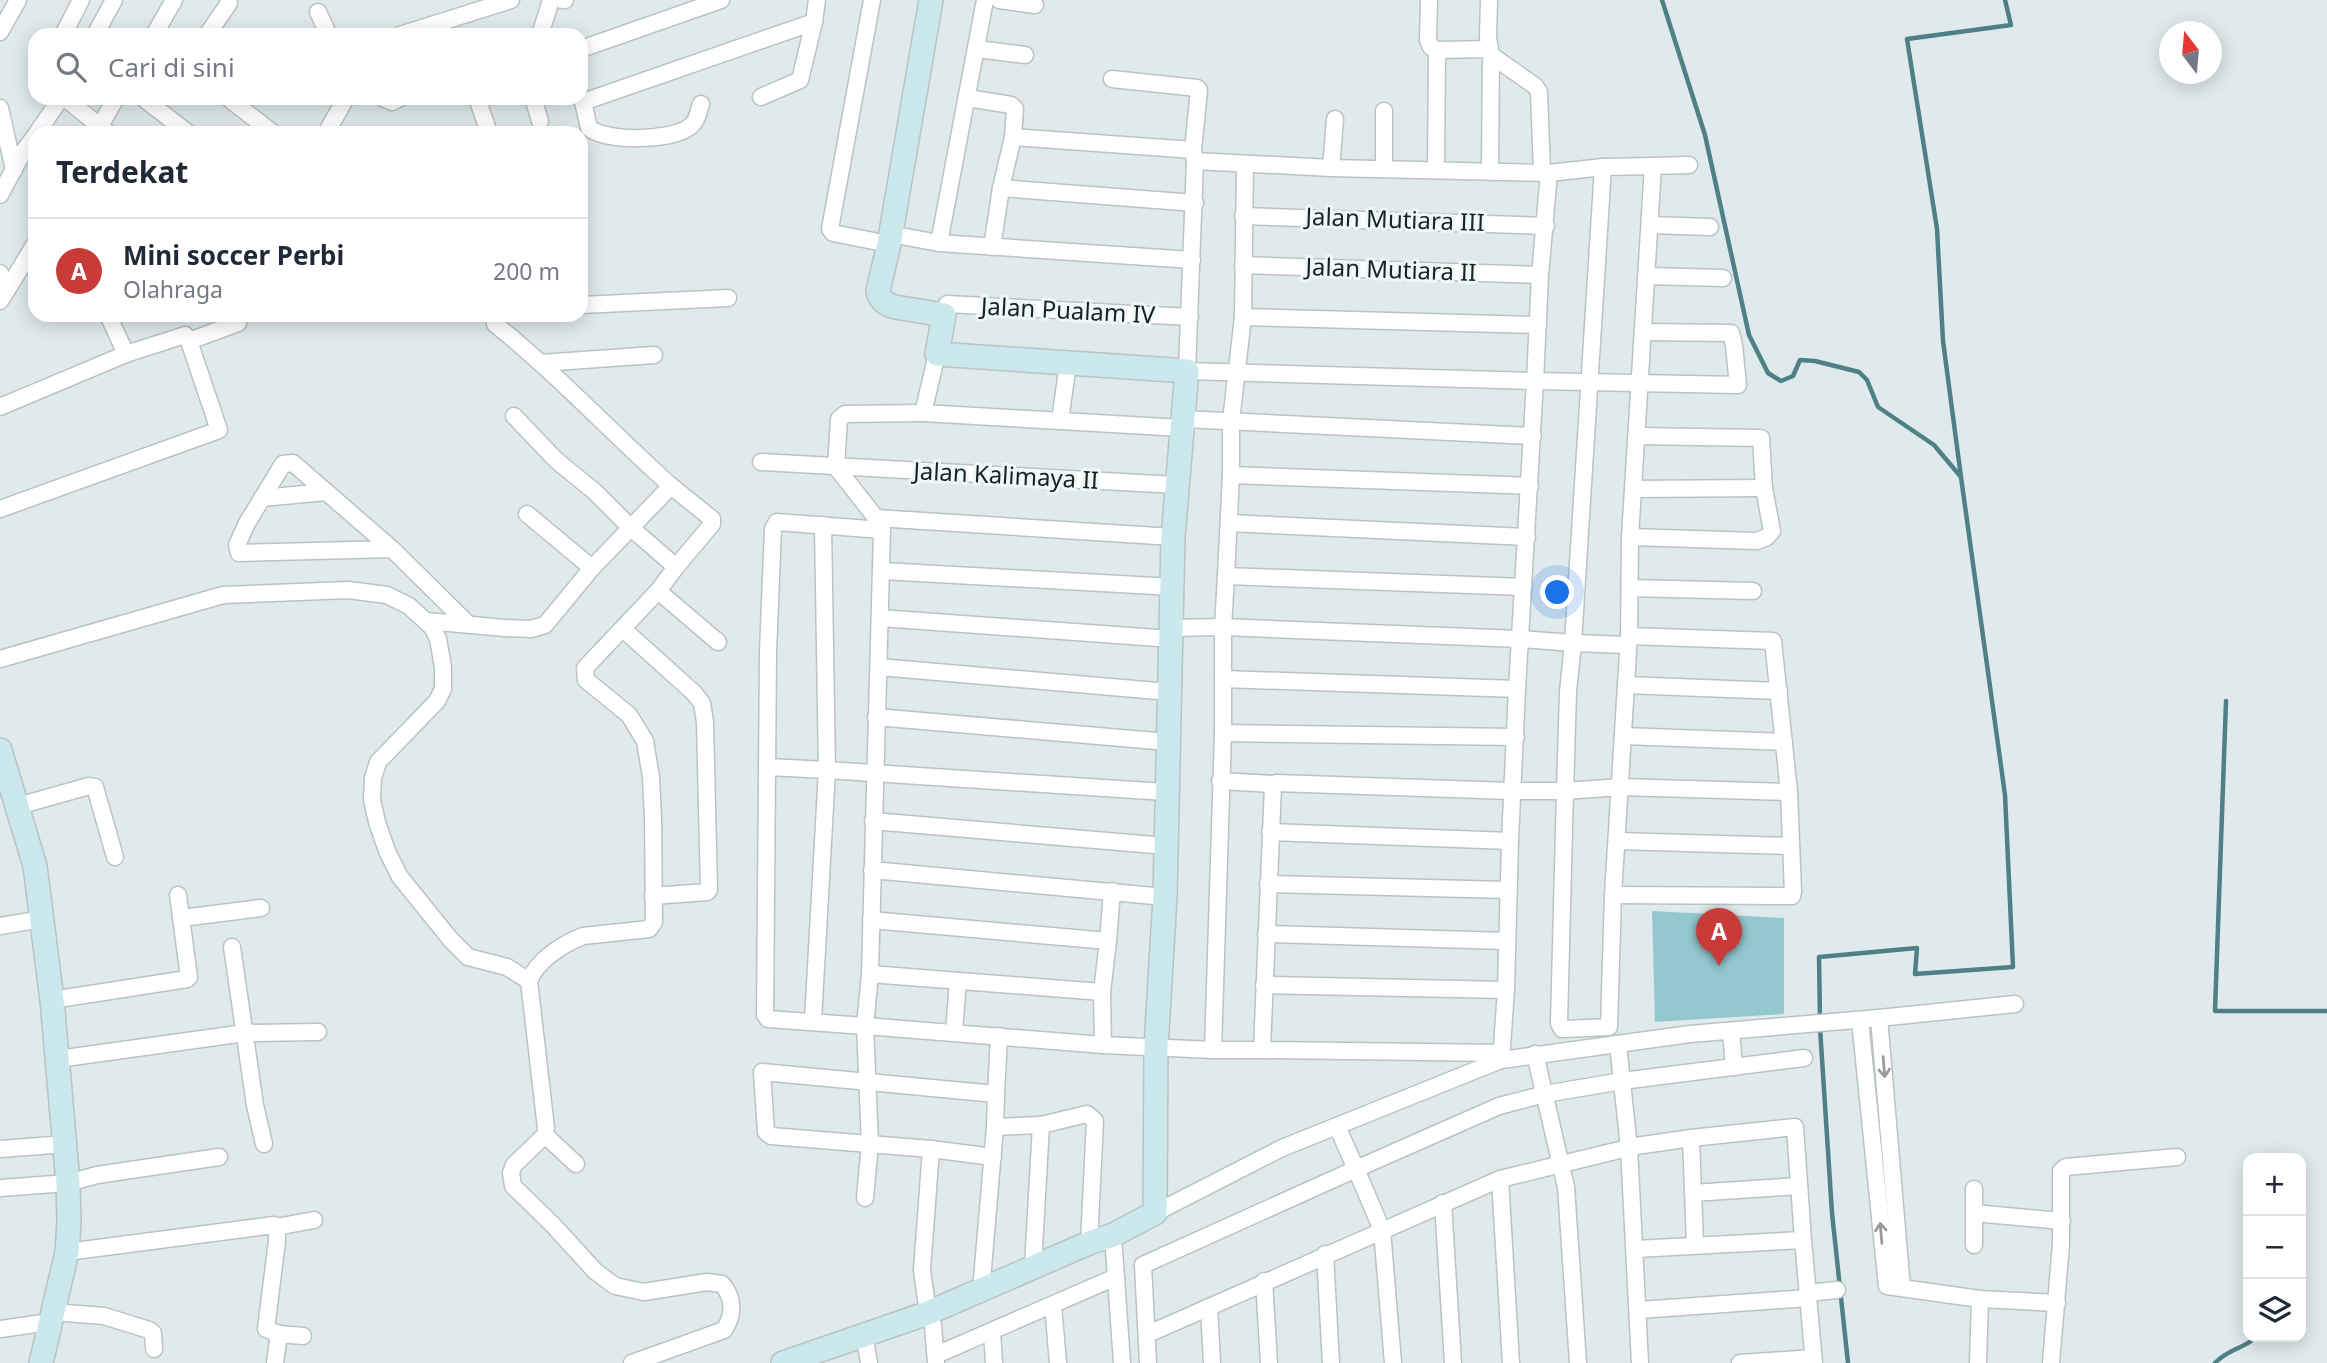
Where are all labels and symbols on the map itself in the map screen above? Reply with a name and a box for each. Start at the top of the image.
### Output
north arrow [2159,21,2222,84]
street label: Jalan Mutiara III [1303,199,1485,238]
street label: Jalan Mutiara II [1303,249,1477,288]
street label: Jalan Pualam IV [978,288,1157,331]
street label: Jalan Kalimaya II [911,453,1100,496]
your location [1540,575,1574,609]
pin: A [1696,908,1742,966]
one-way arrow [1878,1055,1891,1078]
one-way arrow [1875,1223,1888,1245]

